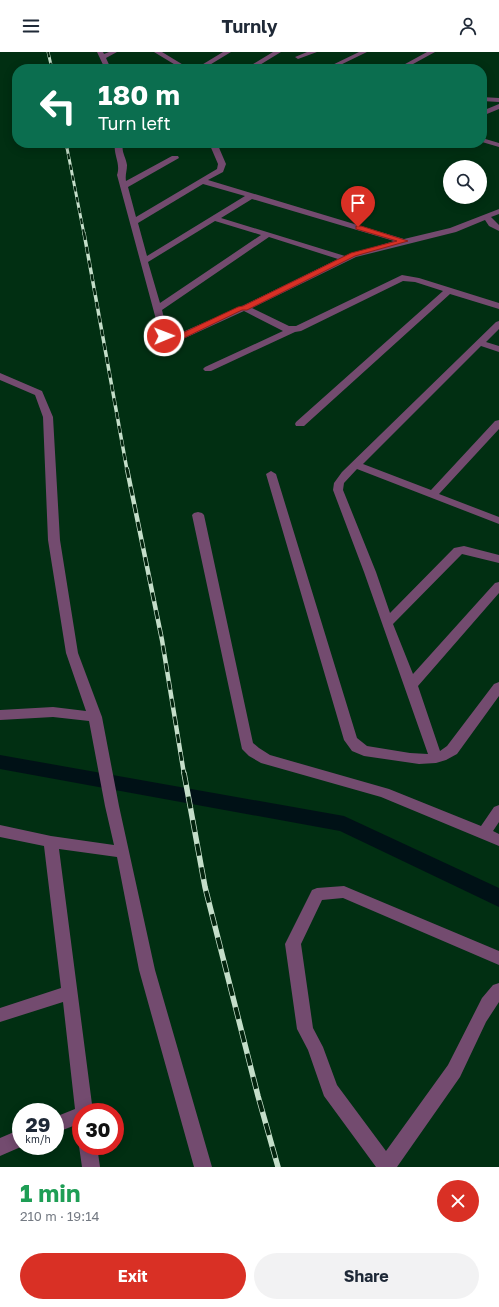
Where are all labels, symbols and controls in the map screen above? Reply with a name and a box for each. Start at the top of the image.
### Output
icon: menu [20,15,42,37]
text: Turnly [221,15,278,37]
icon: person [457,15,479,37]
text: 180 m [98,78,180,111]
icon: left [32,80,84,132]
text: Turn left [98,112,171,134]
map controls [443,160,487,204]
button: search [443,160,487,204]
pin [341,186,375,227]
icon: arrive [347,192,369,214]
position arrow [143,315,185,357]
speed limit sign: 30 [72,1103,124,1155]
text: 29 [26,1112,50,1136]
text: km/h [25,1133,51,1145]
text: 1 min [20,1178,80,1207]
button: close [437,1180,479,1222]
text: 210 m · 19:14 [20,1208,99,1224]
button: Exit [20,1253,246,1299]
button: Share [254,1253,479,1299]

